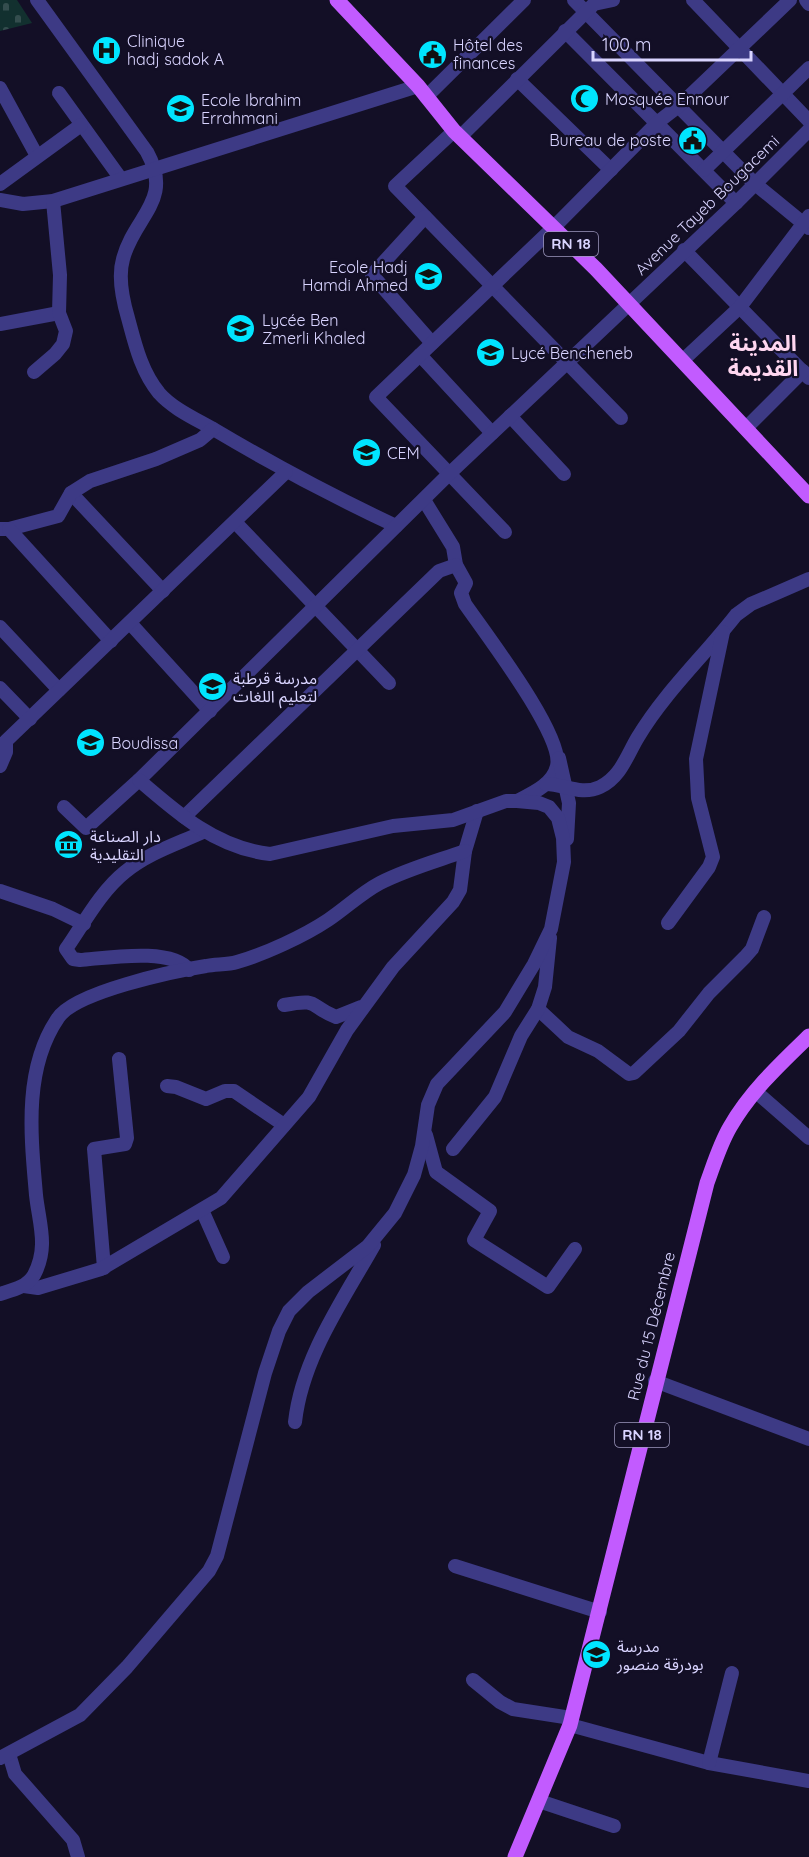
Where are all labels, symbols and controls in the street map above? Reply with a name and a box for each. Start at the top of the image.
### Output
scale bar [593,24,750,62]
place label: Clinique hadj sadok A [127,31,224,69]
text: 100 m [602,33,651,56]
hospital icon: Clinique hadj sadok A [90,34,122,66]
place label: Hôtel des finances [453,35,523,73]
public building icon: Hôtel des finances [416,38,448,70]
mosque icon: Mosquée Ennour [568,83,600,115]
place label: Mosquée Ennour [605,89,729,109]
place label: Ecole Ibrahim Errahmani [201,90,301,128]
school or university icon: Ecole Ibrahim Errahmani [164,93,196,125]
public building icon: Bureau de poste [676,124,708,156]
place label: Bureau de poste [549,130,671,150]
street label: Avenue Tayeb Bougacemi [631,131,783,279]
road number: RN 18 [544,232,598,256]
place label: Ecole Hadj Hamdi Ahmed [302,257,408,295]
school or university icon: Ecole Hadj Hamdi Ahmed [413,260,445,292]
place label: Lycée Ben Zmerli Khaled [262,310,365,348]
school or university icon: Lycée Ben Zmerli Khaled [225,313,257,345]
district label: المدينة القديمة [728,329,798,382]
school or university icon: Lycé Bencheneb [474,337,506,369]
place label: Lycé Bencheneb [511,343,633,363]
school or university icon: CEM [350,437,382,469]
place label: CEM [387,443,420,463]
place label: مدرسة قرطبة لتعليم اللغات [233,668,317,709]
school or university icon: مدرسة قرطبة لتعليم اللغات [196,671,228,703]
school or university icon: Boudissa [74,727,106,759]
place label: Boudissa [111,733,178,753]
place label: دار الصناعة التقليدية [90,826,161,864]
museum icon: دار الصناعة التقليدية [53,829,85,861]
street label: Rue du 15 Décembre [623,1250,679,1402]
road number: RN 18 [615,1423,669,1447]
place label: مدرسة بودرقة منصور [616,1636,704,1674]
school or university icon: مدرسة بودرقة منصور [580,1639,612,1671]

